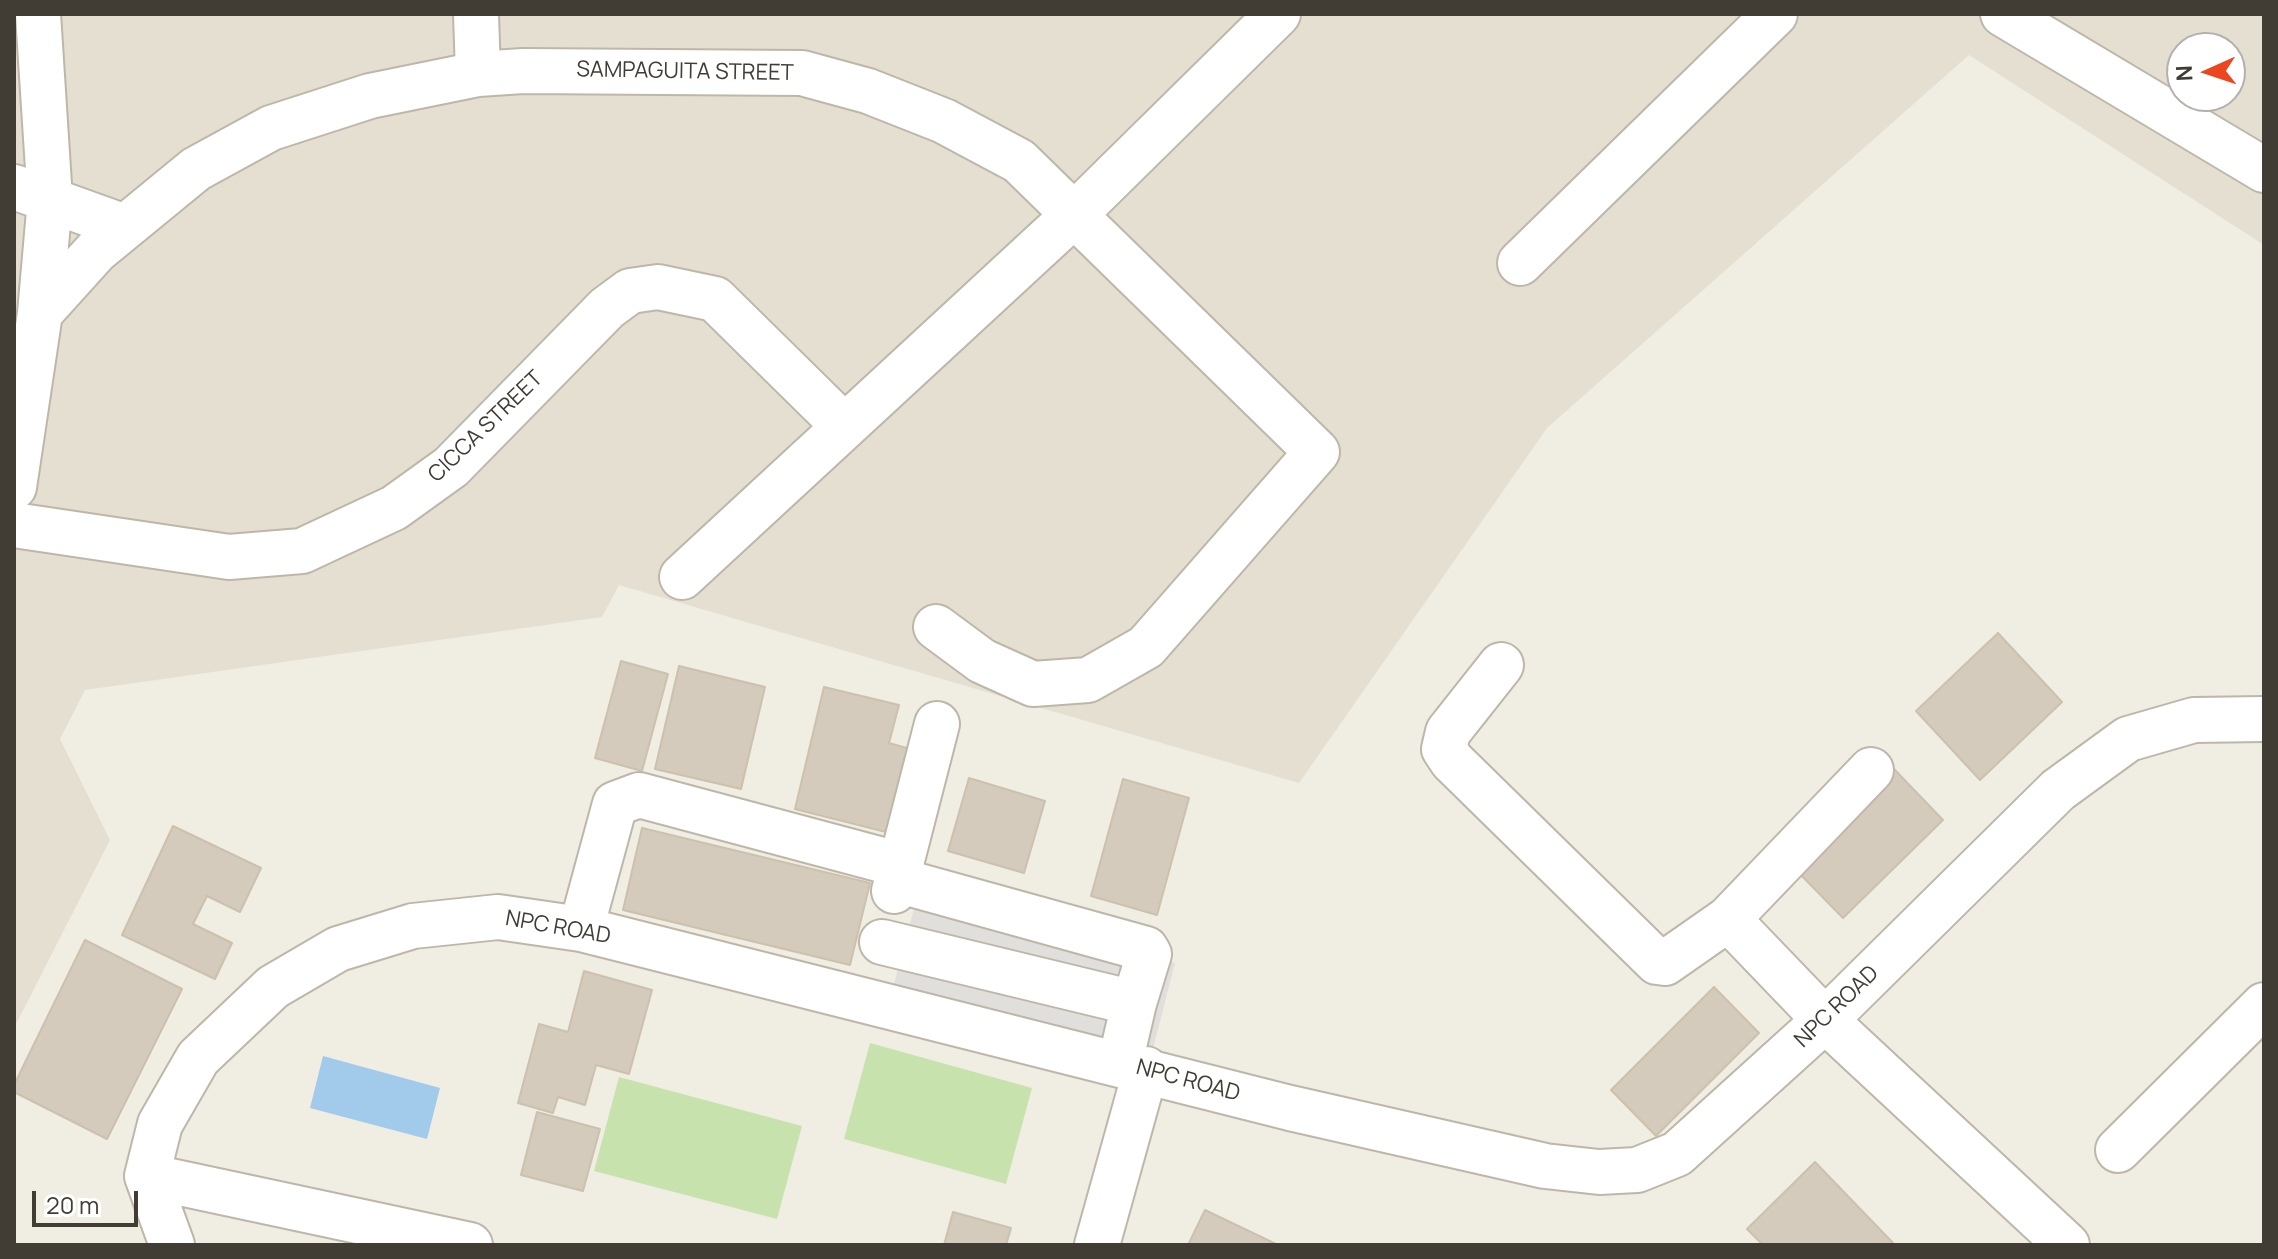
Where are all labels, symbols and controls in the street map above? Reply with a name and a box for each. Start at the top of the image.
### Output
north arrow [2166,32,2246,112]
street label: SAMPAGUITA STREET [576,57,794,87]
text: N [2169,64,2199,82]
street label: CICCA STREET [423,366,549,488]
street label: NPC ROAD [503,906,613,950]
street label: NPC ROAD [1790,960,1884,1054]
street label: NPC ROAD [1133,1054,1243,1108]
scale bar [36,1175,142,1225]
text: 20 m [46,1188,99,1221]

